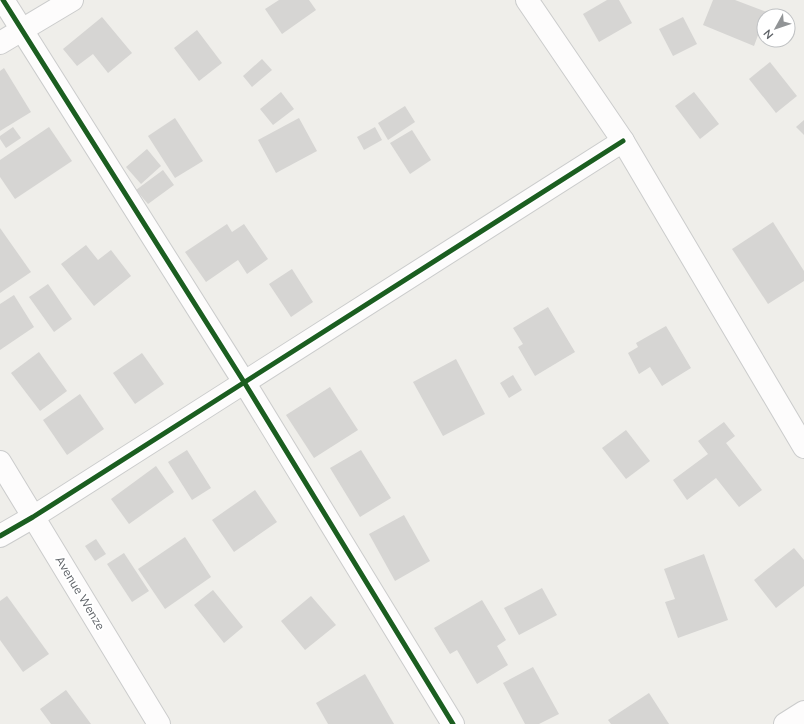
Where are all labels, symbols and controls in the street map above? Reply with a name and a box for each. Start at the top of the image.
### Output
north arrow [756,8,796,48]
text: N [760,27,776,42]
street label: Avenue Wenze [52,553,108,633]

